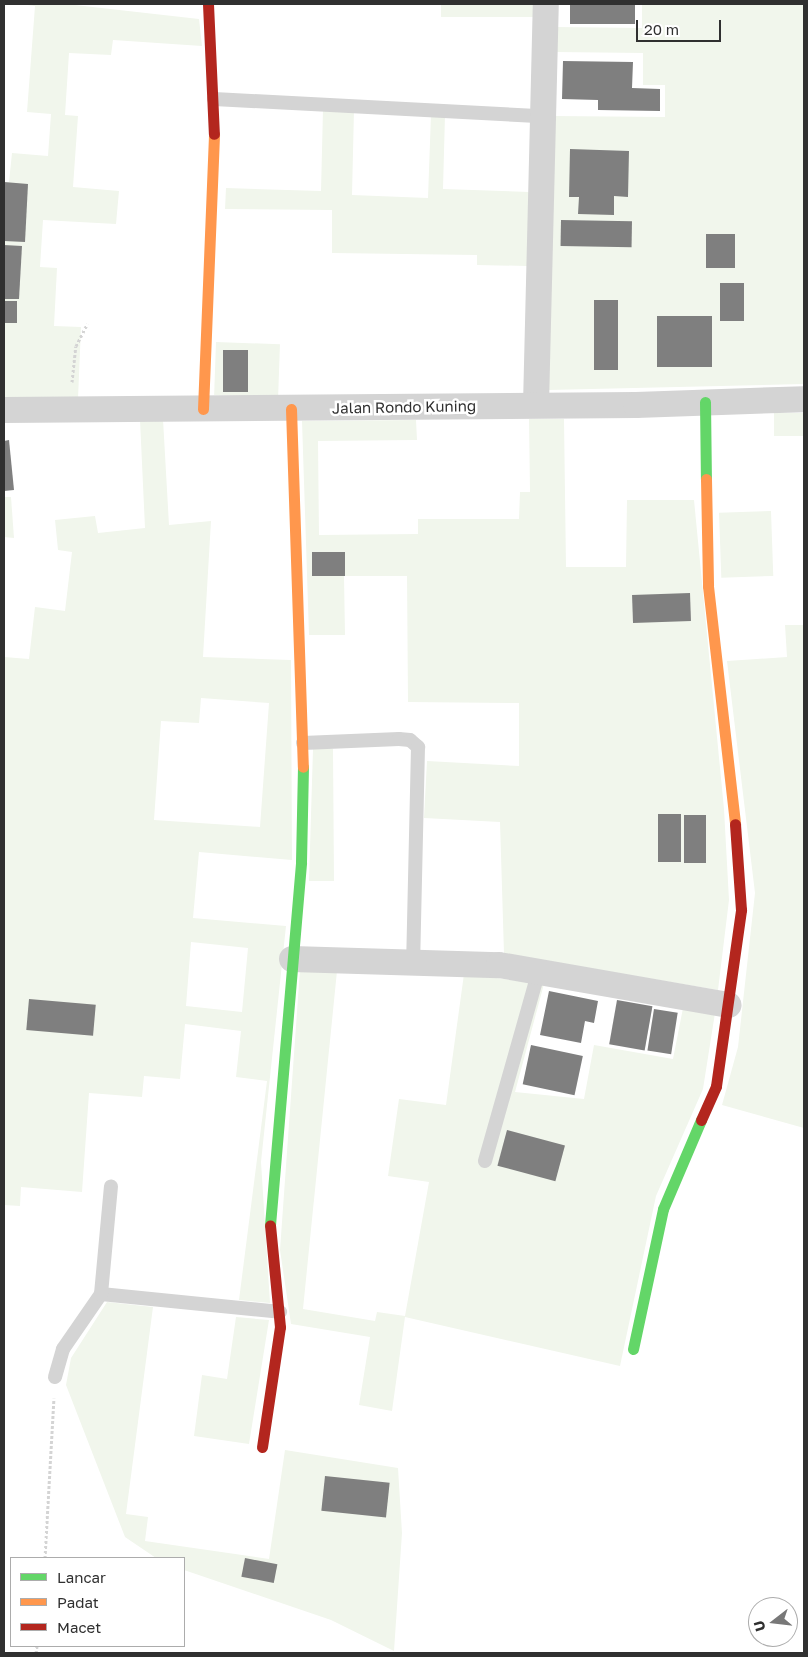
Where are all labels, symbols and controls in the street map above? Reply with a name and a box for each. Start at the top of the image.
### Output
scale bar [638,10,723,42]
text: 20 m [644,20,679,38]
street label: Jalan Rondo Kuning [332,397,476,417]
legend [10,1557,185,1647]
text: Lancar [57,1568,106,1586]
text: Padat [57,1593,99,1611]
north arrow [748,1597,798,1647]
text: Macet [57,1618,101,1636]
text: U [749,1619,769,1633]

